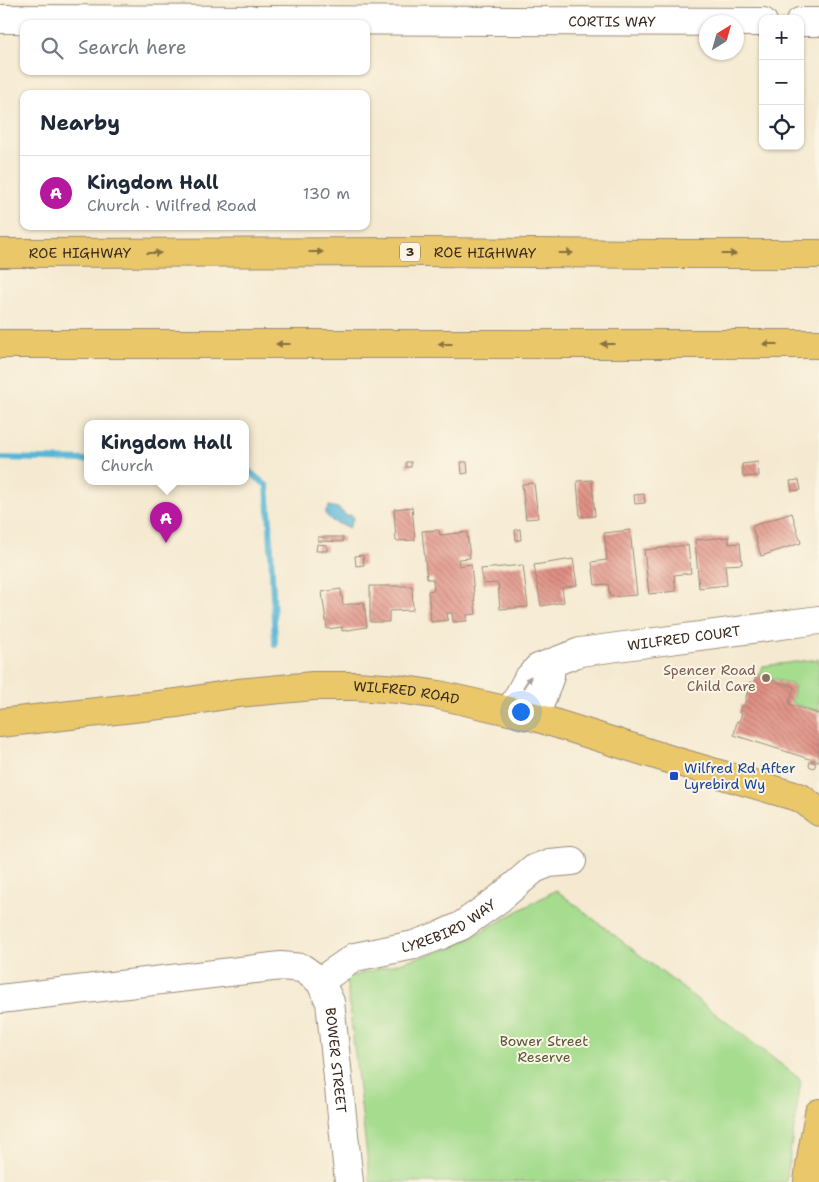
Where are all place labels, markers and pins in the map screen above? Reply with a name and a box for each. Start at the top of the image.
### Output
pin: A [150,502,182,543]
place label: Spencer Road Child Care [663,661,756,695]
marker: Spencer Road Child Care [760,672,772,684]
place label: Wilfred Rd After Lyrebird Wy [684,759,796,793]
marker: Wilfred Rd After Lyrebird Wy [668,770,680,782]

